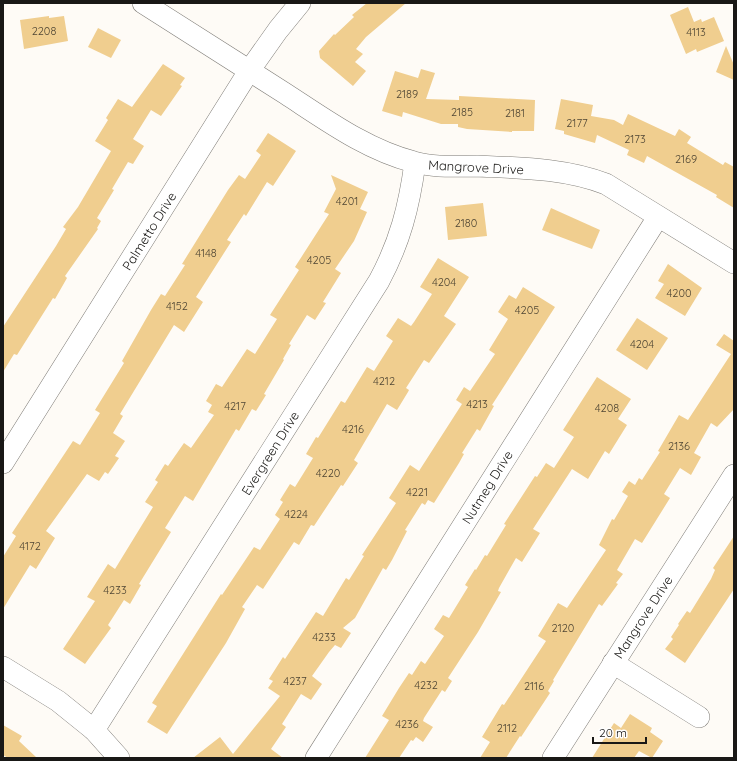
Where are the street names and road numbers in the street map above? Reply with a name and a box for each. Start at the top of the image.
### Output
street label: Mangrove Drive [428,157,524,177]
street label: Palmetto Drive [119,189,179,273]
street label: Evergreen Drive [238,408,302,498]
street label: Nutmeg Drive [458,447,516,527]
street label: Mangrove Drive [610,572,676,662]

